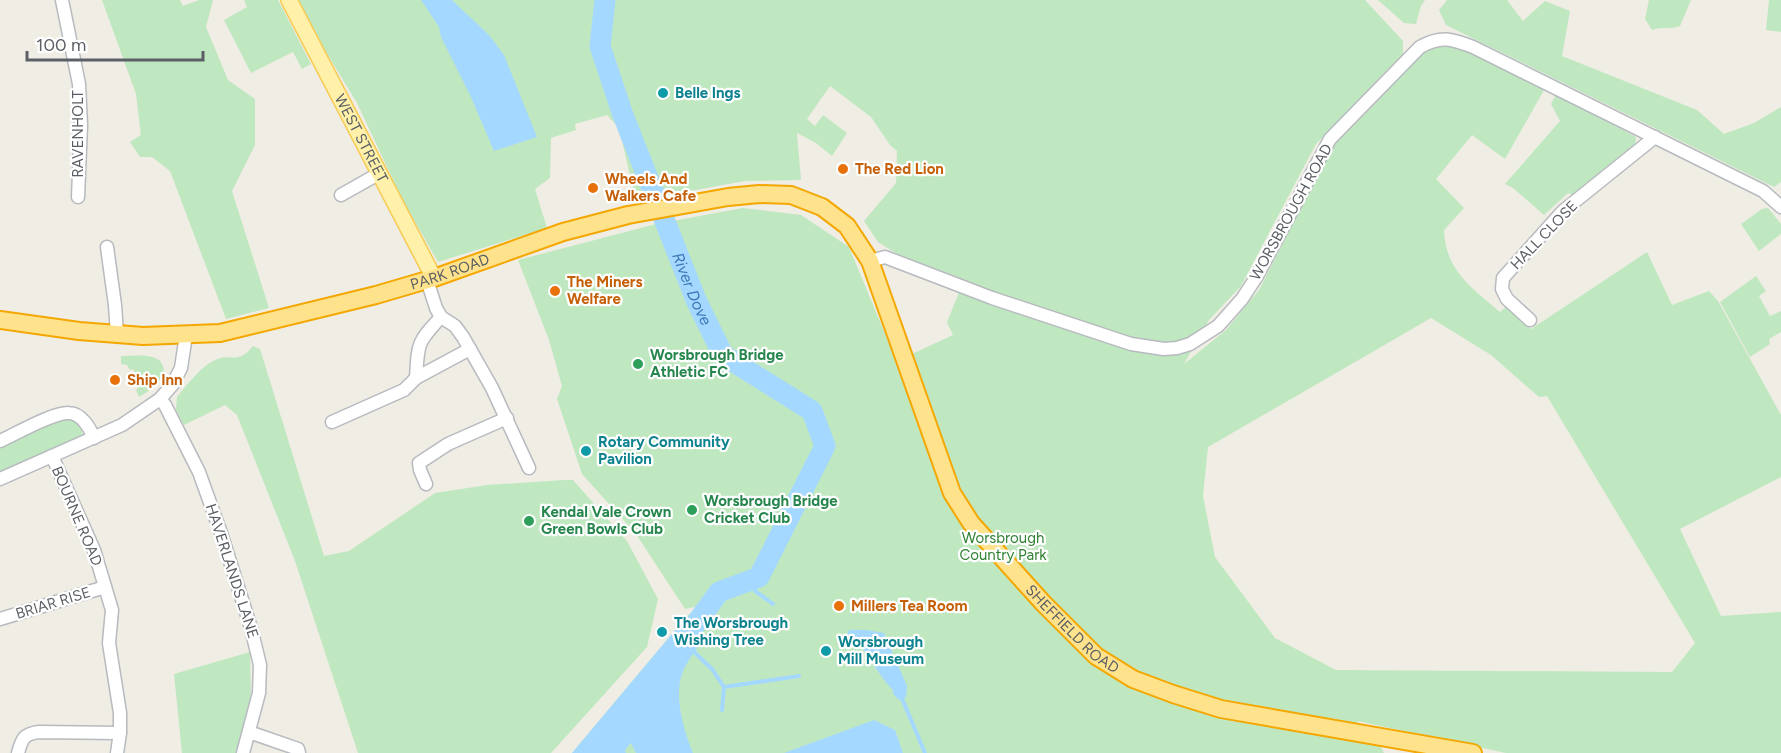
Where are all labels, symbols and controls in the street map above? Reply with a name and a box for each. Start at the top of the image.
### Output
scale bar [27,24,202,62]
text: 100 m [36,34,86,56]
place label: Belle Ings [675,84,741,102]
marker: Belle Ings [656,86,670,100]
street label: RAVENHOLT [69,89,87,178]
street label: WEST STREET [331,91,392,186]
street label: WORSBROUGH ROAD [1246,141,1336,283]
place label: The Red Lion [855,160,944,178]
marker: The Red Lion [836,162,850,176]
place label: Wheels And Walkers Cafe [605,170,697,205]
marker: Wheels And Walkers Cafe [586,181,600,195]
street label: HALL CLOSE [1507,197,1581,273]
street label: PARK ROAD [408,250,492,293]
water label: River Dove [669,250,716,328]
place label: The Miners Welfare [567,273,642,308]
marker: The Miners Welfare [548,284,562,298]
place label: Worsbrough Bridge Athletic FC [650,346,784,381]
marker: Worsbrough Bridge Athletic FC [631,357,645,371]
place label: Ship Inn [127,371,183,389]
marker: Ship Inn [108,373,122,387]
place label: Rotary Community Pavilion [598,433,730,468]
marker: Rotary Community Pavilion [579,444,593,458]
street label: BOURNE ROAD [48,463,106,569]
place label: Worsbrough Bridge Cricket Club [704,492,838,527]
street label: HAVERLANDS LANE [202,501,262,641]
place label: Kendal Vale Crown Green Bowls Club [541,503,671,538]
marker: Worsbrough Bridge Cricket Club [685,503,699,517]
marker: Kendal Vale Crown Green Bowls Club [522,514,536,528]
park label: Worsbrough Country Park [959,529,1047,564]
street label: SHEFFIELD ROAD [1022,581,1122,677]
street label: BRIAR RISE [13,583,93,623]
place label: Millers Tea Room [851,597,968,615]
marker: Millers Tea Room [832,599,846,613]
place label: The Worsbrough Wishing Tree [674,614,788,649]
marker: The Worsbrough Wishing Tree [655,625,669,639]
place label: Worsbrough Mill Museum [838,633,924,668]
marker: Worsbrough Mill Museum [819,644,833,658]

